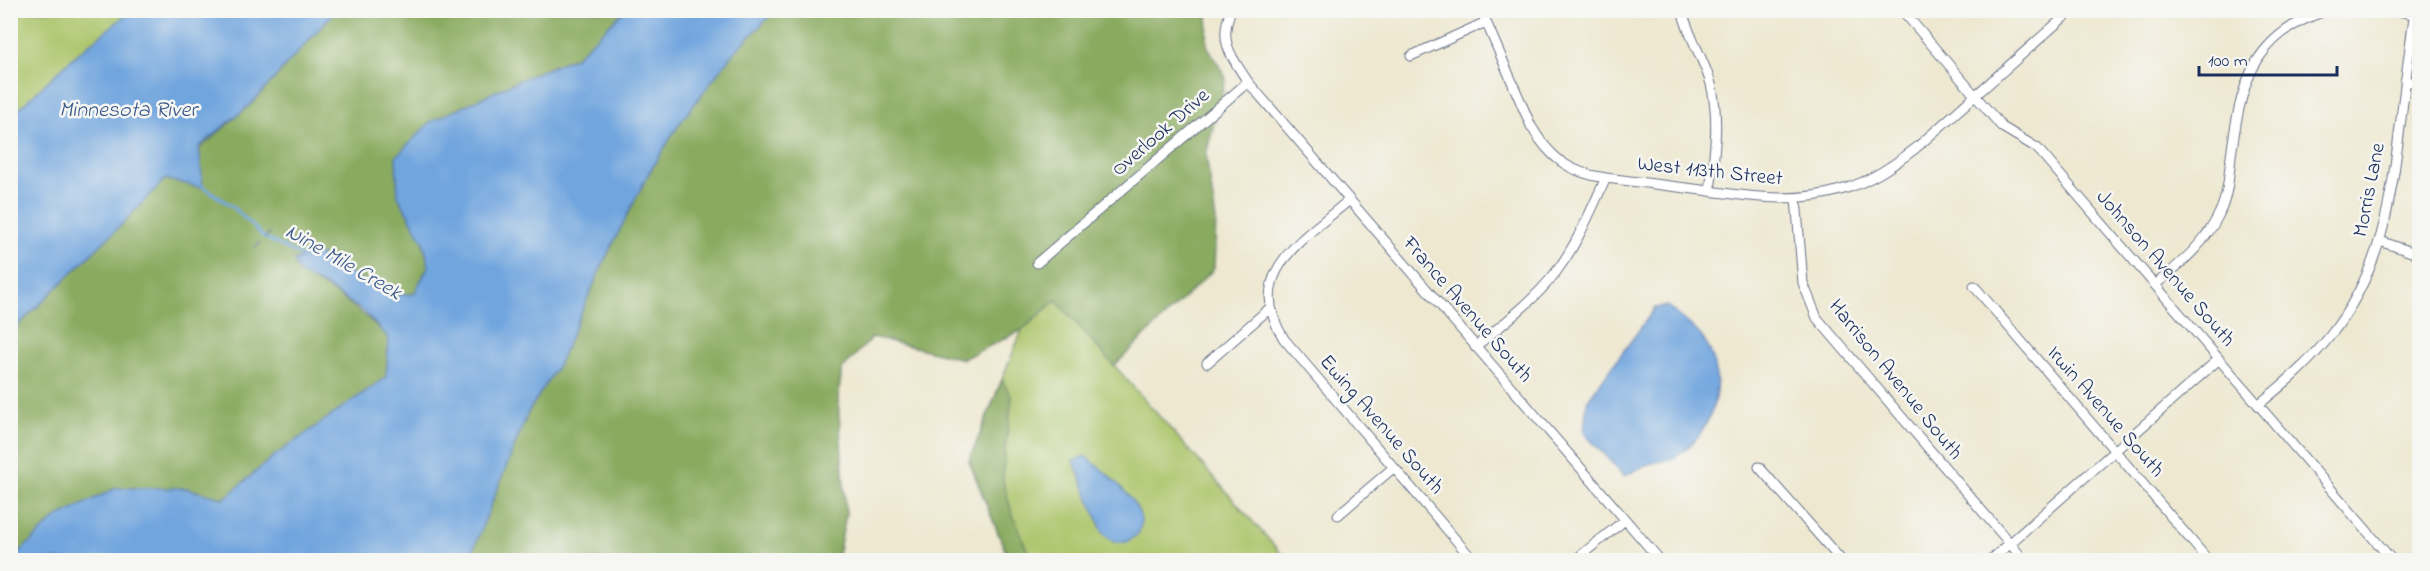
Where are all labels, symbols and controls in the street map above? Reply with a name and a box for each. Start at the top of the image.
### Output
scale bar [2199,39,2337,77]
text: 100 m [2208,49,2248,75]
street label: Overlook Drive [1105,81,1217,184]
water label: Minnesota River [59,95,200,127]
street label: Morris Lane [2346,140,2394,240]
street label: West 113th Street [1636,149,1784,195]
street label: Johnson Avenue South [2088,184,2242,354]
water label: Nine Mile Creek [279,217,408,310]
street label: France Avenue South [1394,229,1539,390]
street label: Harrison Avenue South [1821,293,1969,467]
street label: Irwin Avenue South [2039,340,2171,484]
street label: Ewing Avenue South [1310,348,1450,503]

